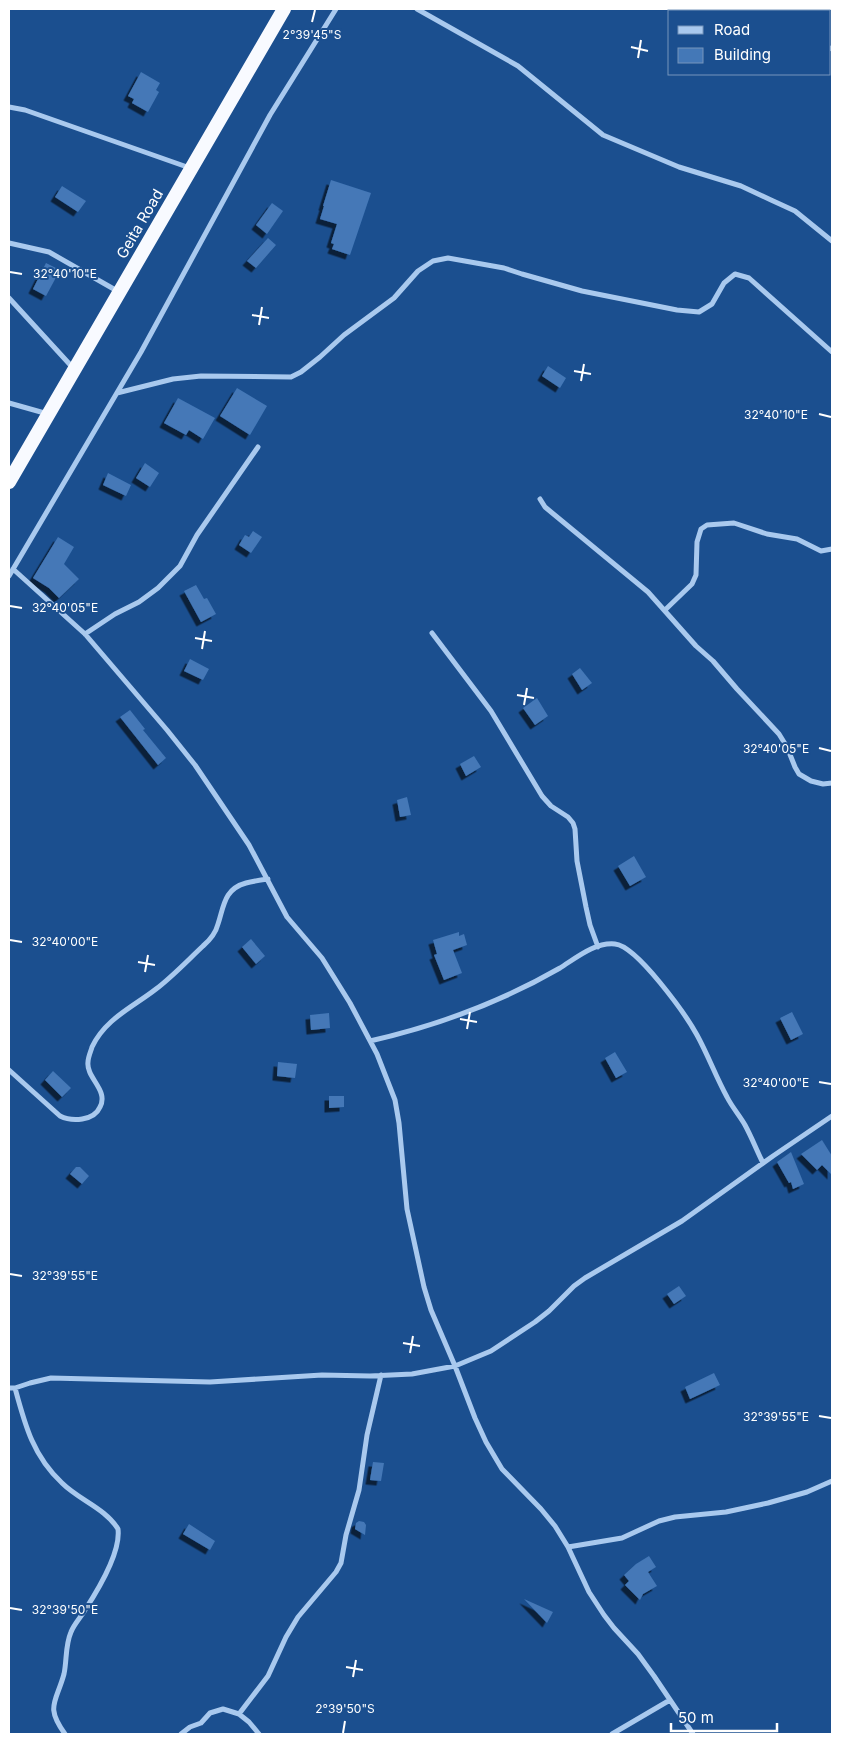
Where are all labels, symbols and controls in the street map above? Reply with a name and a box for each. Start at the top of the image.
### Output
legend [668,10,831,75]
text: Road [714,20,750,39]
text: 2°39'45"S [283,27,342,42]
text: Building [714,45,771,64]
street label: Geita Road [112,185,167,262]
text: 32°40'10"E [33,266,97,281]
text: 32°40'10"E [744,407,808,422]
text: 32°40'05"E [32,600,98,615]
text: 32°40'05"E [743,741,809,756]
text: 32°40'00"E [32,934,98,949]
text: 32°40'00"E [743,1075,809,1090]
text: 32°39'55"E [32,1268,98,1283]
text: 32°39'55"E [743,1409,809,1424]
text: 32°39'50"E [32,1602,98,1617]
scale bar [671,1700,777,1732]
text: 2°39'50"S [315,1701,375,1716]
text: 50 m [678,1708,714,1727]

